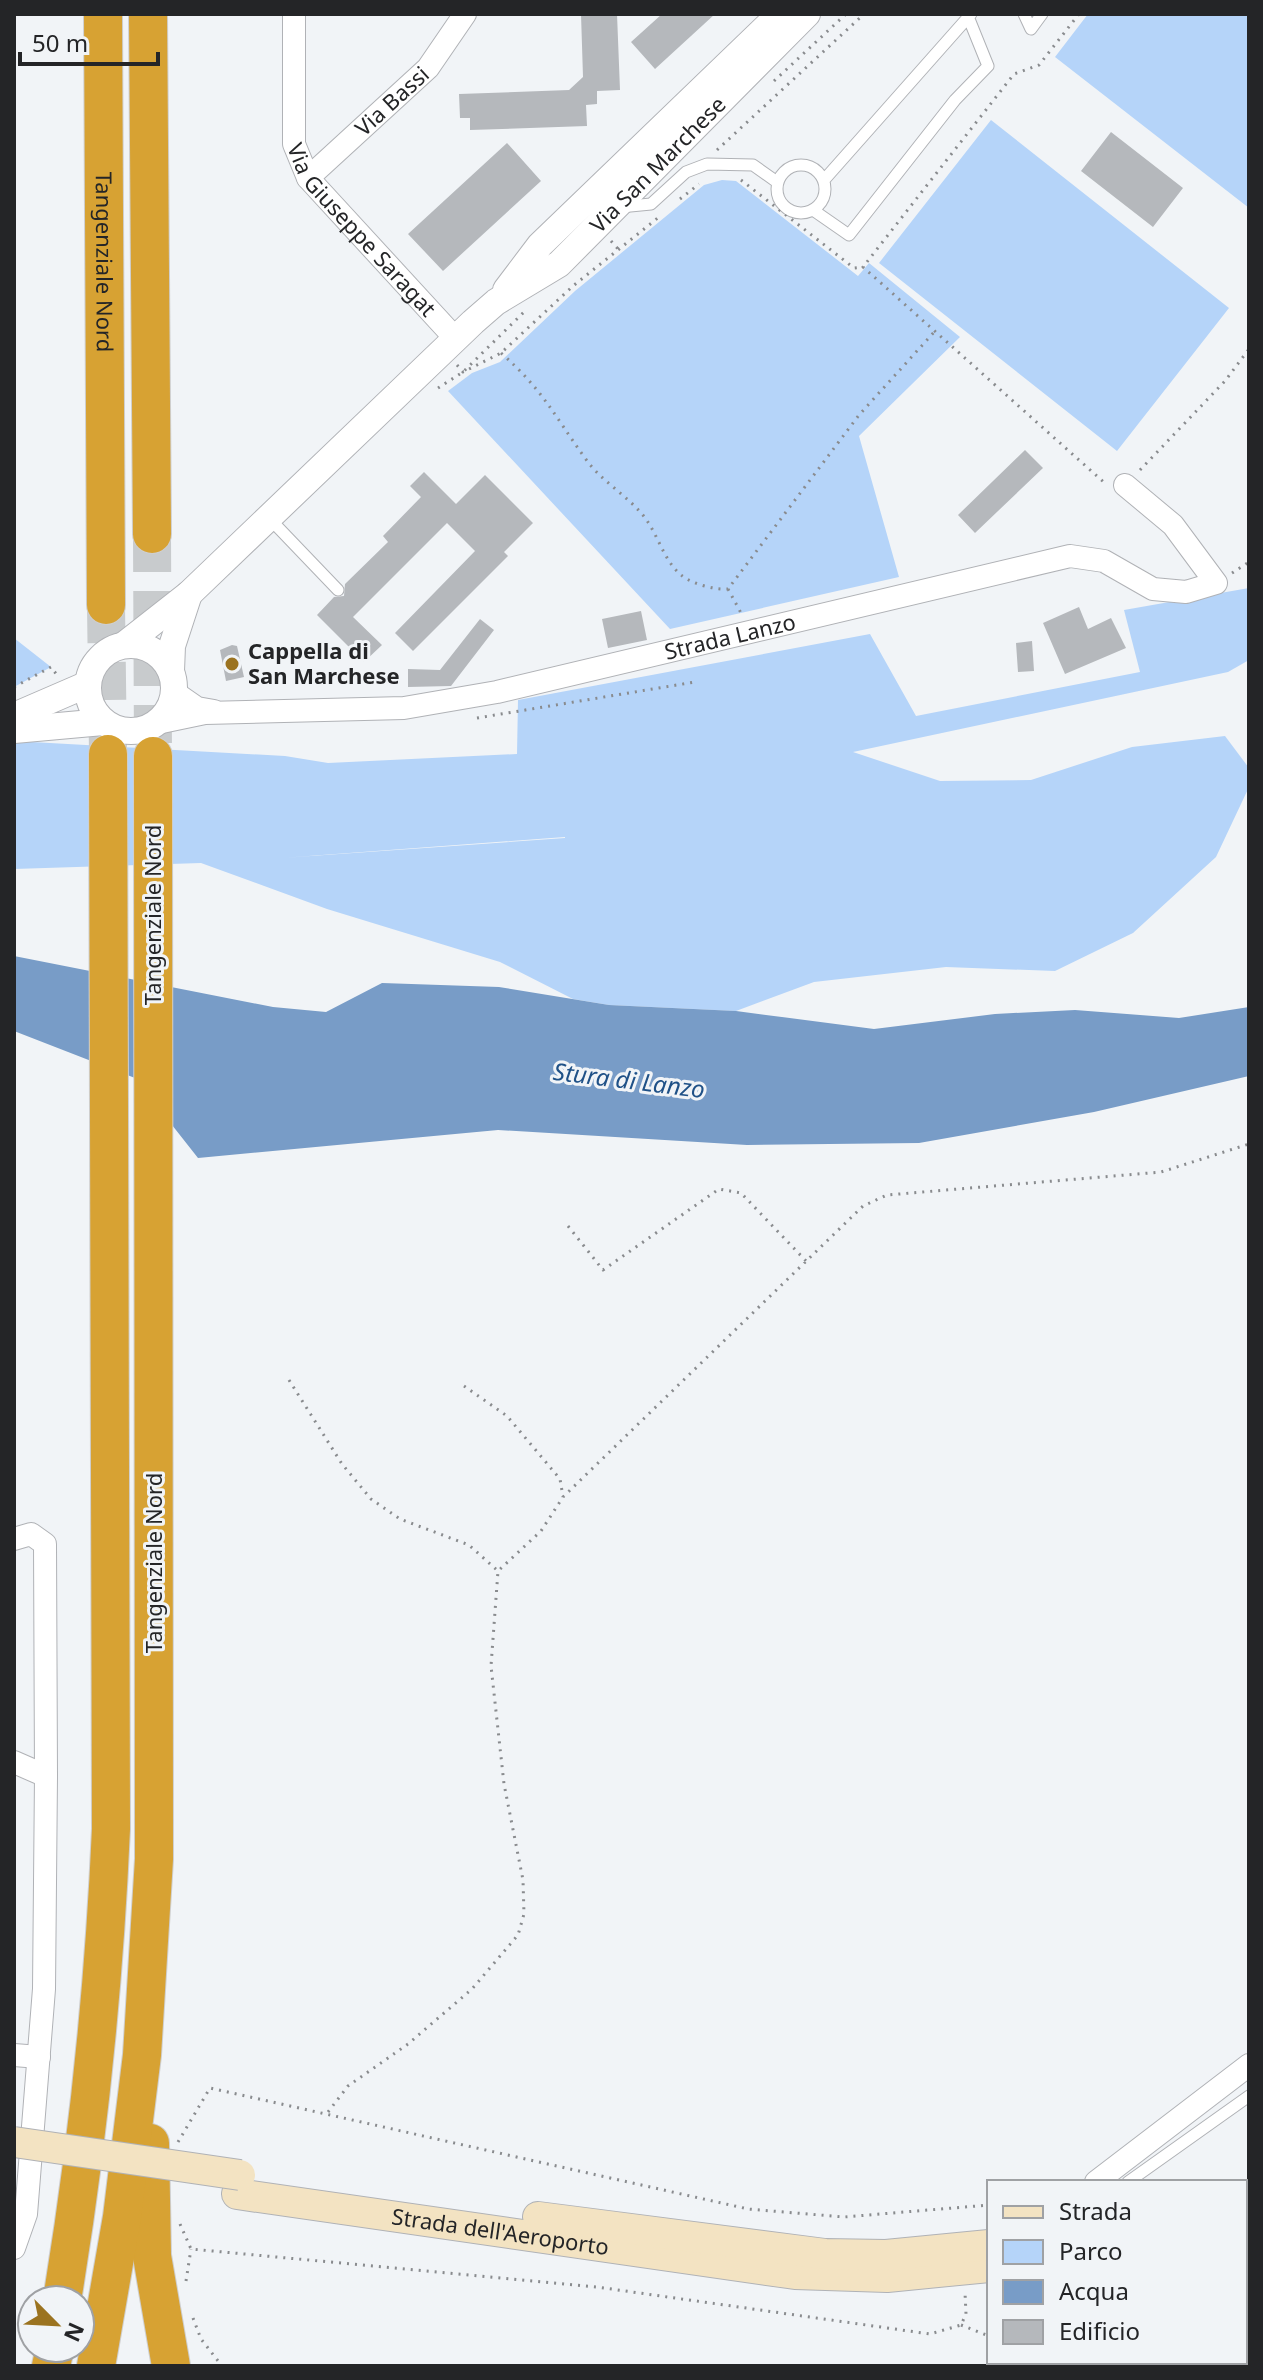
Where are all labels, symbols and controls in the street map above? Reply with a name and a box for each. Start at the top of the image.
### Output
scale bar [20,16,158,66]
text: 50 m [32,26,88,59]
street label: Via Bassi [348,59,435,142]
street label: Via San Marchese [582,89,731,239]
street label: Via Giuseppe Saragat [281,138,444,322]
street label: Tangenziale Nord [90,172,121,352]
street label: Strada Lanzo [661,606,798,666]
place label: Cappella di San Marchese [248,635,400,690]
marker: Cappella di San Marchese [223,655,241,673]
street label: Tangenziale Nord [137,825,167,1005]
water label: Stura di Lanzo [552,1054,707,1105]
street label: Tangenziale Nord [138,1473,168,1653]
legend [987,2180,1247,2364]
text: Strada [1059,2194,1132,2227]
street label: Strada dell'Aeroporto [390,2200,611,2261]
text: Parco [1059,2234,1122,2267]
text: Acqua [1059,2274,1129,2307]
north arrow [16,2284,96,2364]
text: Edificio [1059,2314,1140,2347]
text: N [58,2318,93,2347]

